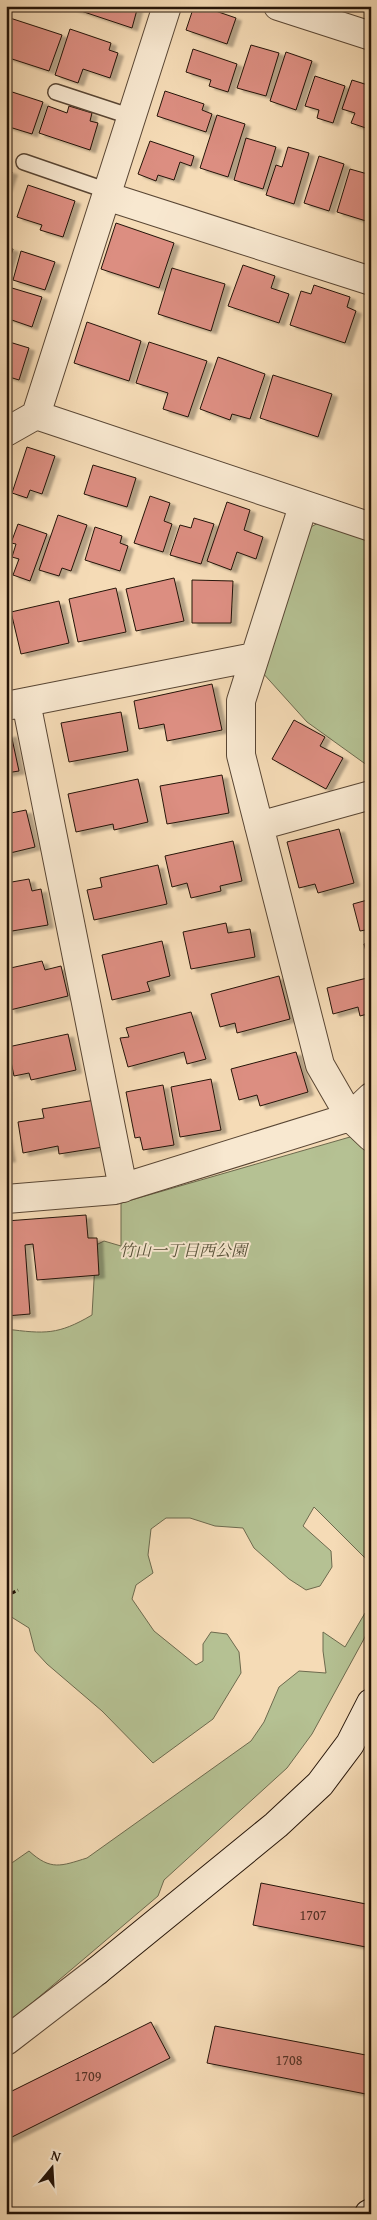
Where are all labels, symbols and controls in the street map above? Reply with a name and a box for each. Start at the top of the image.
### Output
park label: 竹山一丁目西公園 [119,1238,250,1262]
house number: 1707 [300,1905,327,1925]
house number: 1708 [276,2050,303,2070]
house number: 1709 [75,2066,102,2086]
north arrow [28,2142,78,2192]
text: N [48,2145,64,2167]

